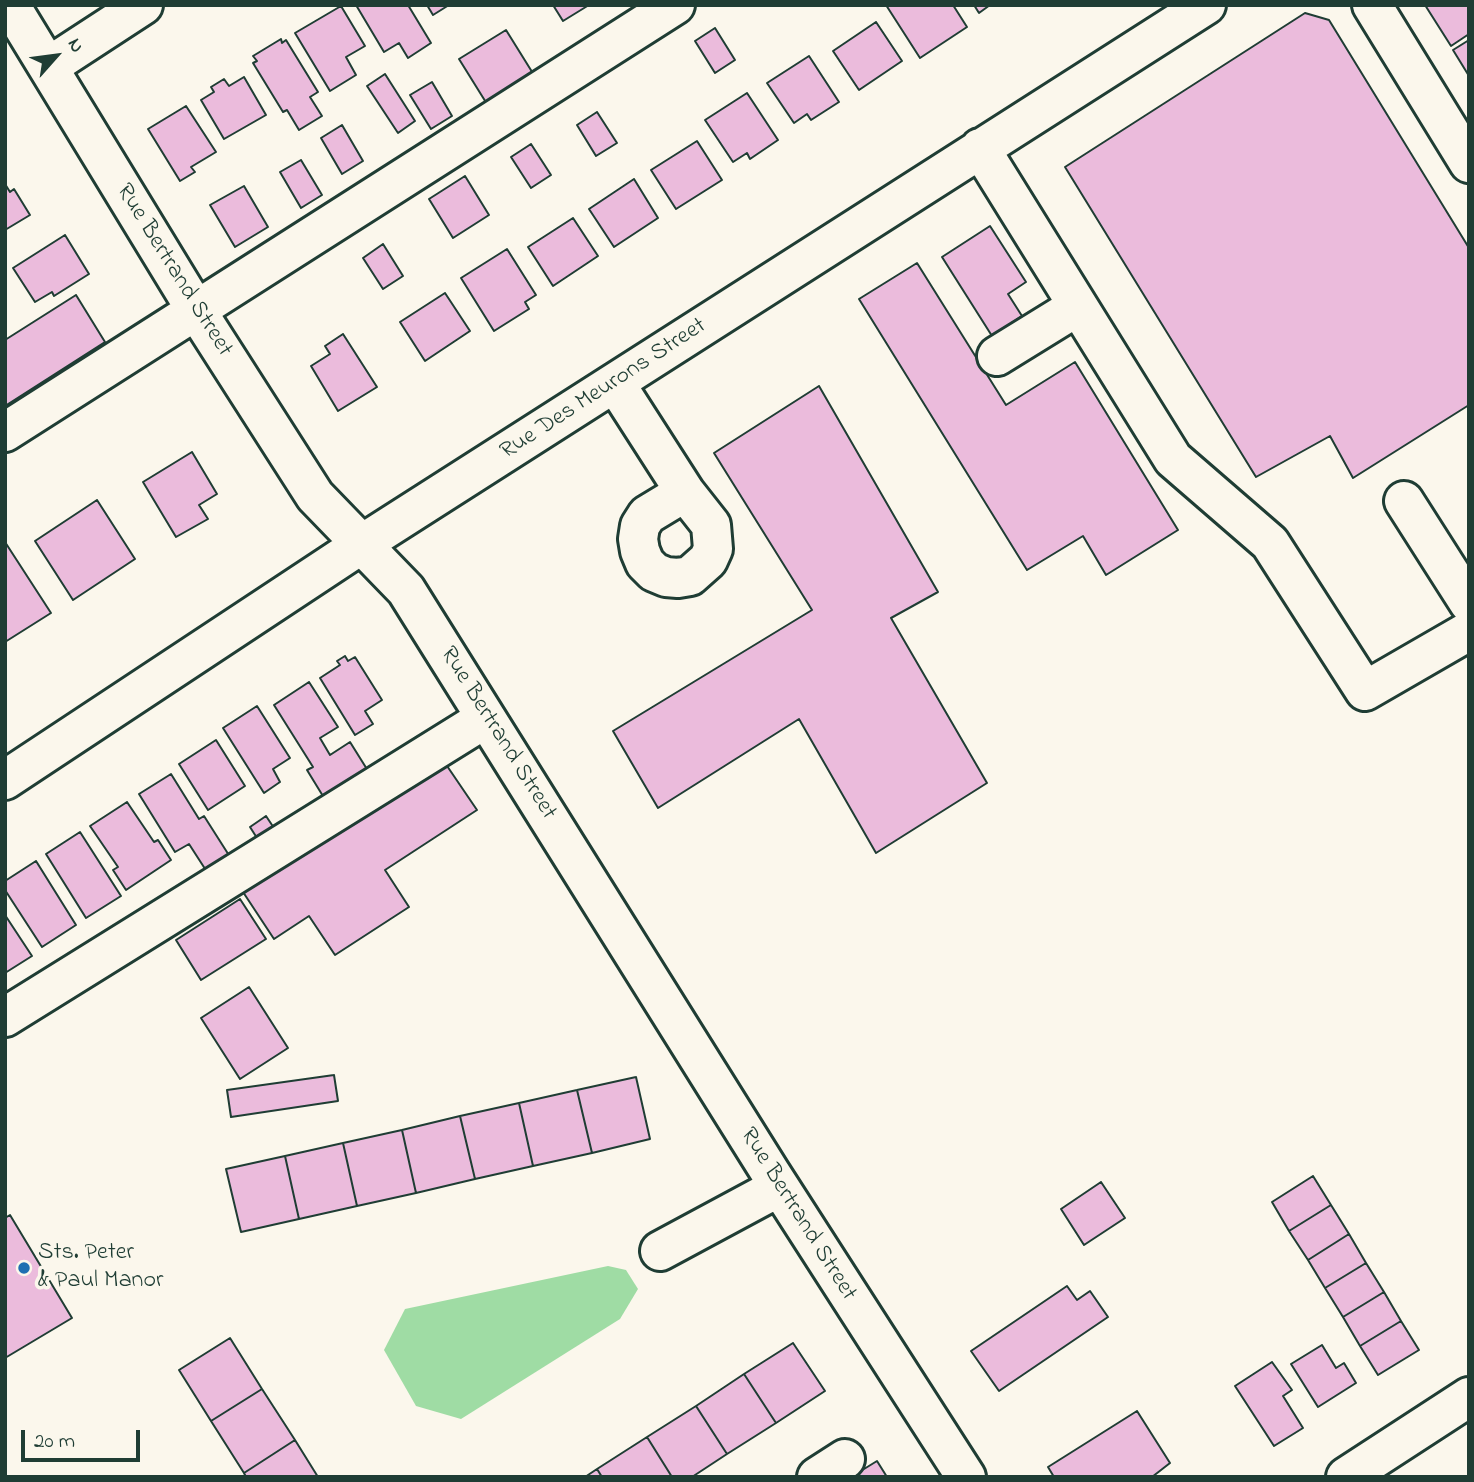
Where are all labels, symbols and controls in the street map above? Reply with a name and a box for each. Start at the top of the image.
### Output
north arrow [21,21,91,91]
text: N [60,34,90,58]
street label: Rue Bertrand Street [108,179,238,363]
street label: Rue Des Meurons Street [496,313,712,467]
street label: Rue Bertrand Street [432,642,562,826]
street label: Rue Bertrand Street [732,1123,862,1307]
place label: Sts. Peter & Paul Manor [38,1240,163,1296]
marker: Sts. Peter & Paul Manor [16,1260,32,1276]
scale bar [24,1416,144,1460]
text: 20 m [34,1427,75,1457]

